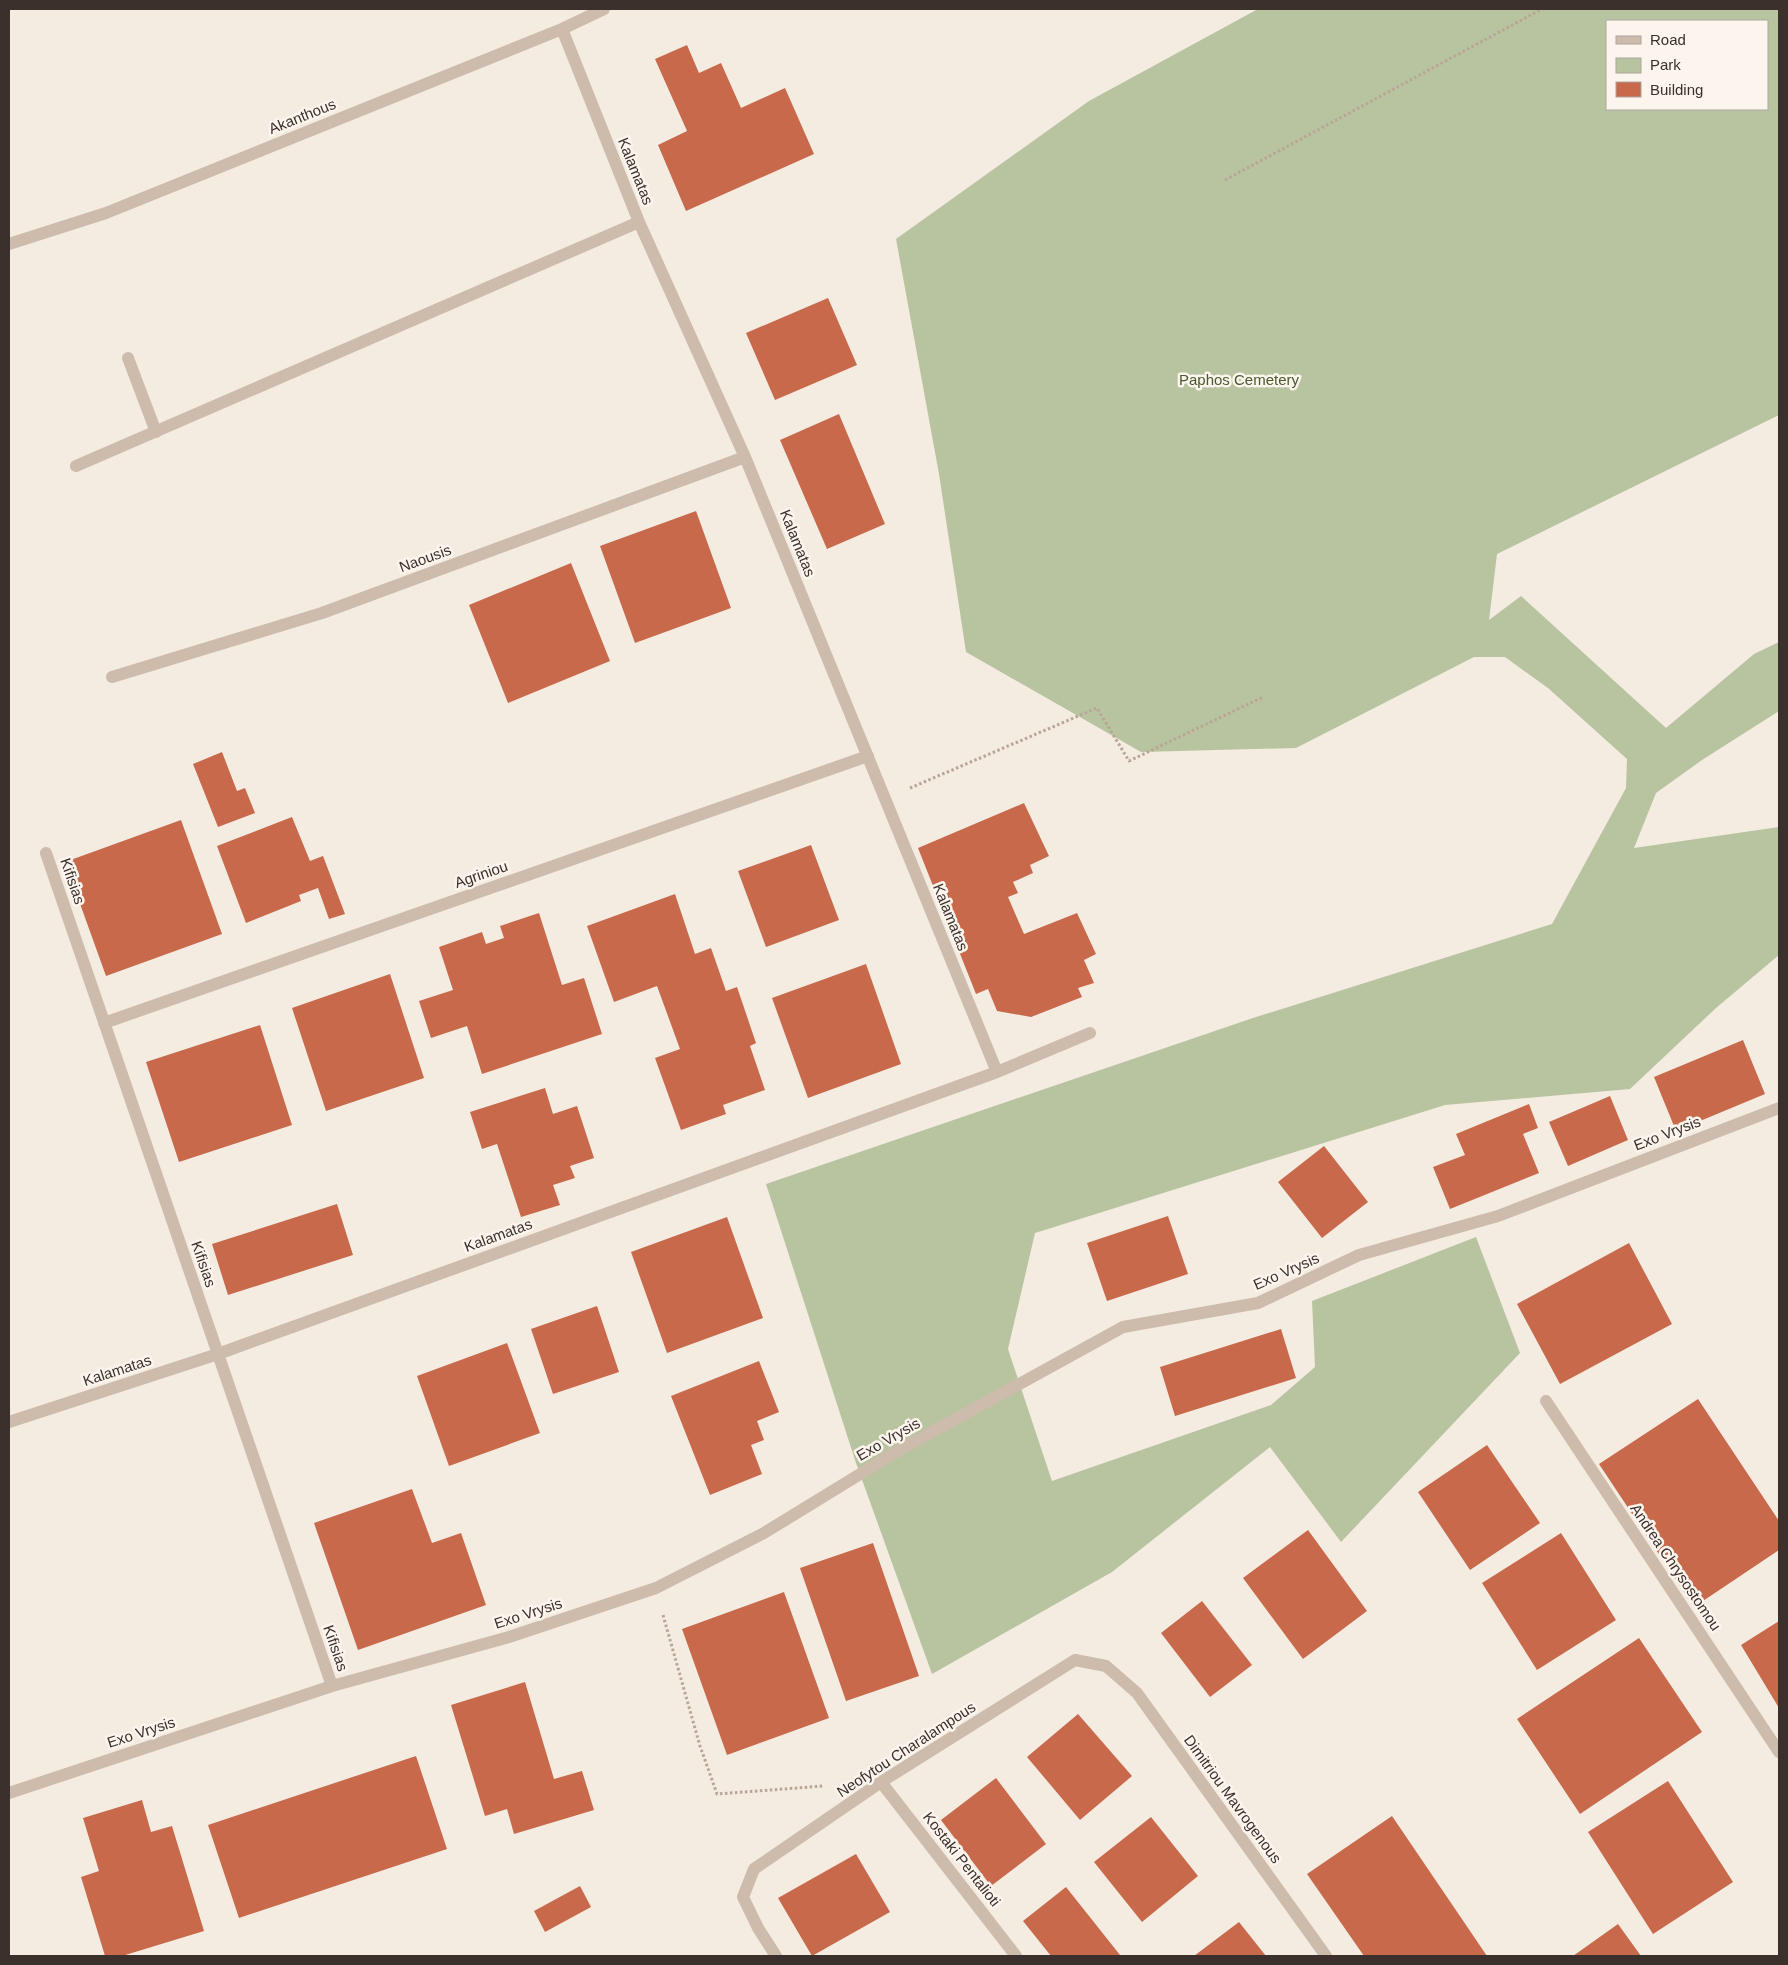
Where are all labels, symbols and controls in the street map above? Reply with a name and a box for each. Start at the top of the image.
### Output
legend [1606,20,1768,110]
text: Road [1650,31,1686,48]
text: Park [1650,56,1681,73]
text: Building [1650,81,1703,98]
street label: Akanthous [266,95,338,137]
street label: Kalamatas [615,135,657,207]
park label: Paphos Cemetery [1179,371,1300,388]
street label: Kalamatas [777,507,819,579]
street label: Naousis [397,541,453,575]
street label: Kifisias [57,856,89,906]
street label: Agriniou [452,857,510,891]
street label: Kalamatas [930,881,972,953]
street label: Exo Vrysis [1631,1112,1703,1154]
street label: Kalamatas [462,1215,534,1255]
street label: Kifisias [188,1239,220,1289]
street label: Exo Vrysis [1250,1249,1322,1293]
street label: Kalamatas [81,1351,153,1389]
street label: Exo Vrysis [853,1414,923,1464]
street label: Andrea Chrysostomou [1627,1500,1725,1634]
street label: Exo Vrysis [492,1594,564,1632]
street label: Kifisias [320,1623,352,1673]
street label: Neofytou Charalampous [834,1698,978,1800]
street label: Exo Vrysis [105,1713,177,1751]
street label: Dimitriou Mavrogenous [1181,1732,1285,1866]
street label: Kostaki Pentalioti [920,1808,1004,1910]

